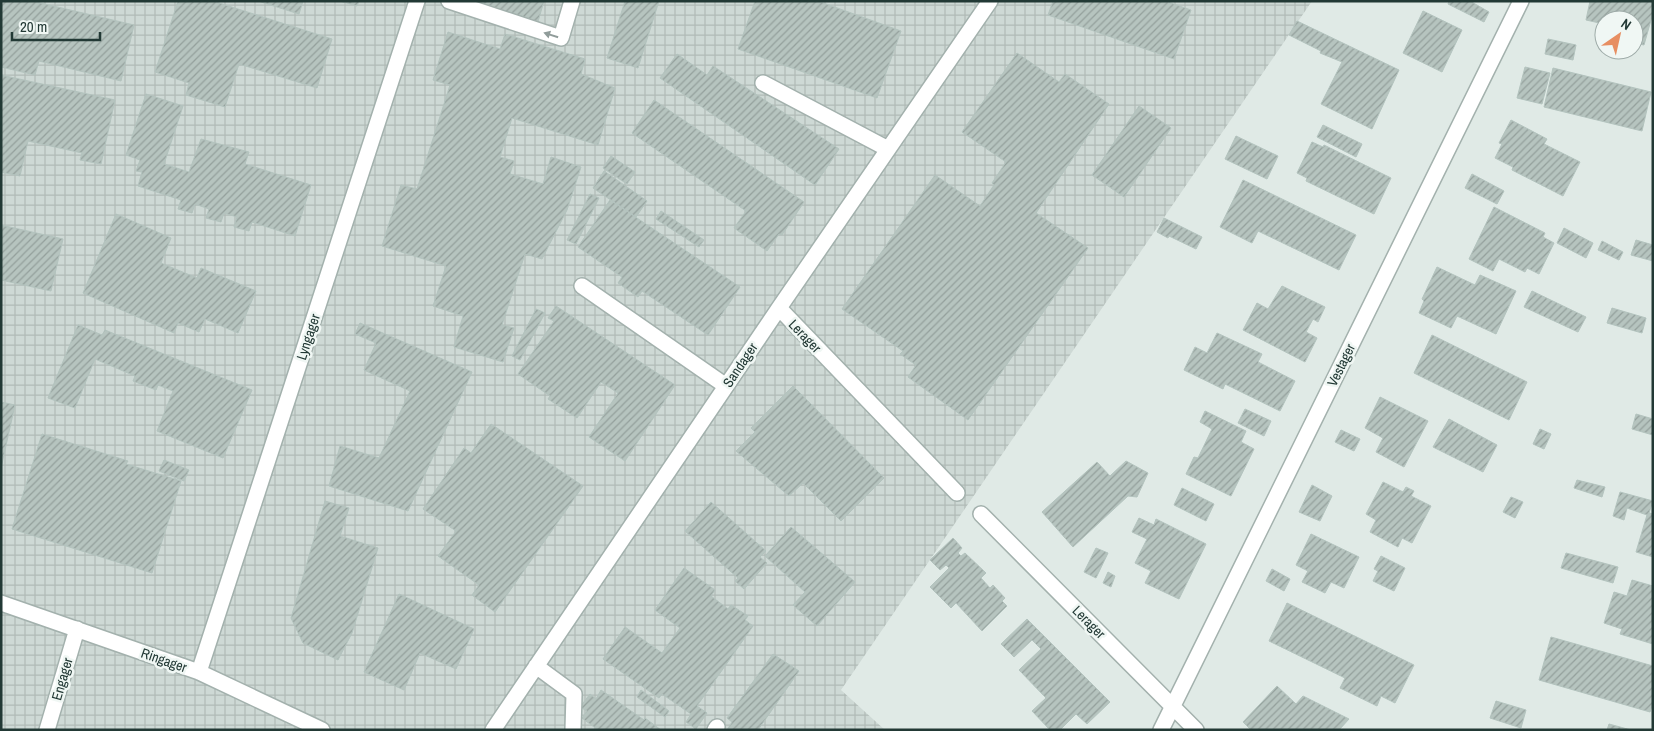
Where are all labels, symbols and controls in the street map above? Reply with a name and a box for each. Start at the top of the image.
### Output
scale bar [12,10,100,42]
north arrow [1594,10,1644,60]
text: N [1618,14,1635,34]
text: 20 m [20,16,47,37]
one-way arrow [543,31,558,39]
street label: Lyngager [292,311,324,362]
street label: Lerager [785,316,825,357]
street label: Sandager [719,339,761,391]
street label: Vestager [1323,341,1359,389]
street label: Lerager [1069,602,1109,642]
street label: Ringager [139,644,189,676]
street label: Engager [47,655,77,702]

